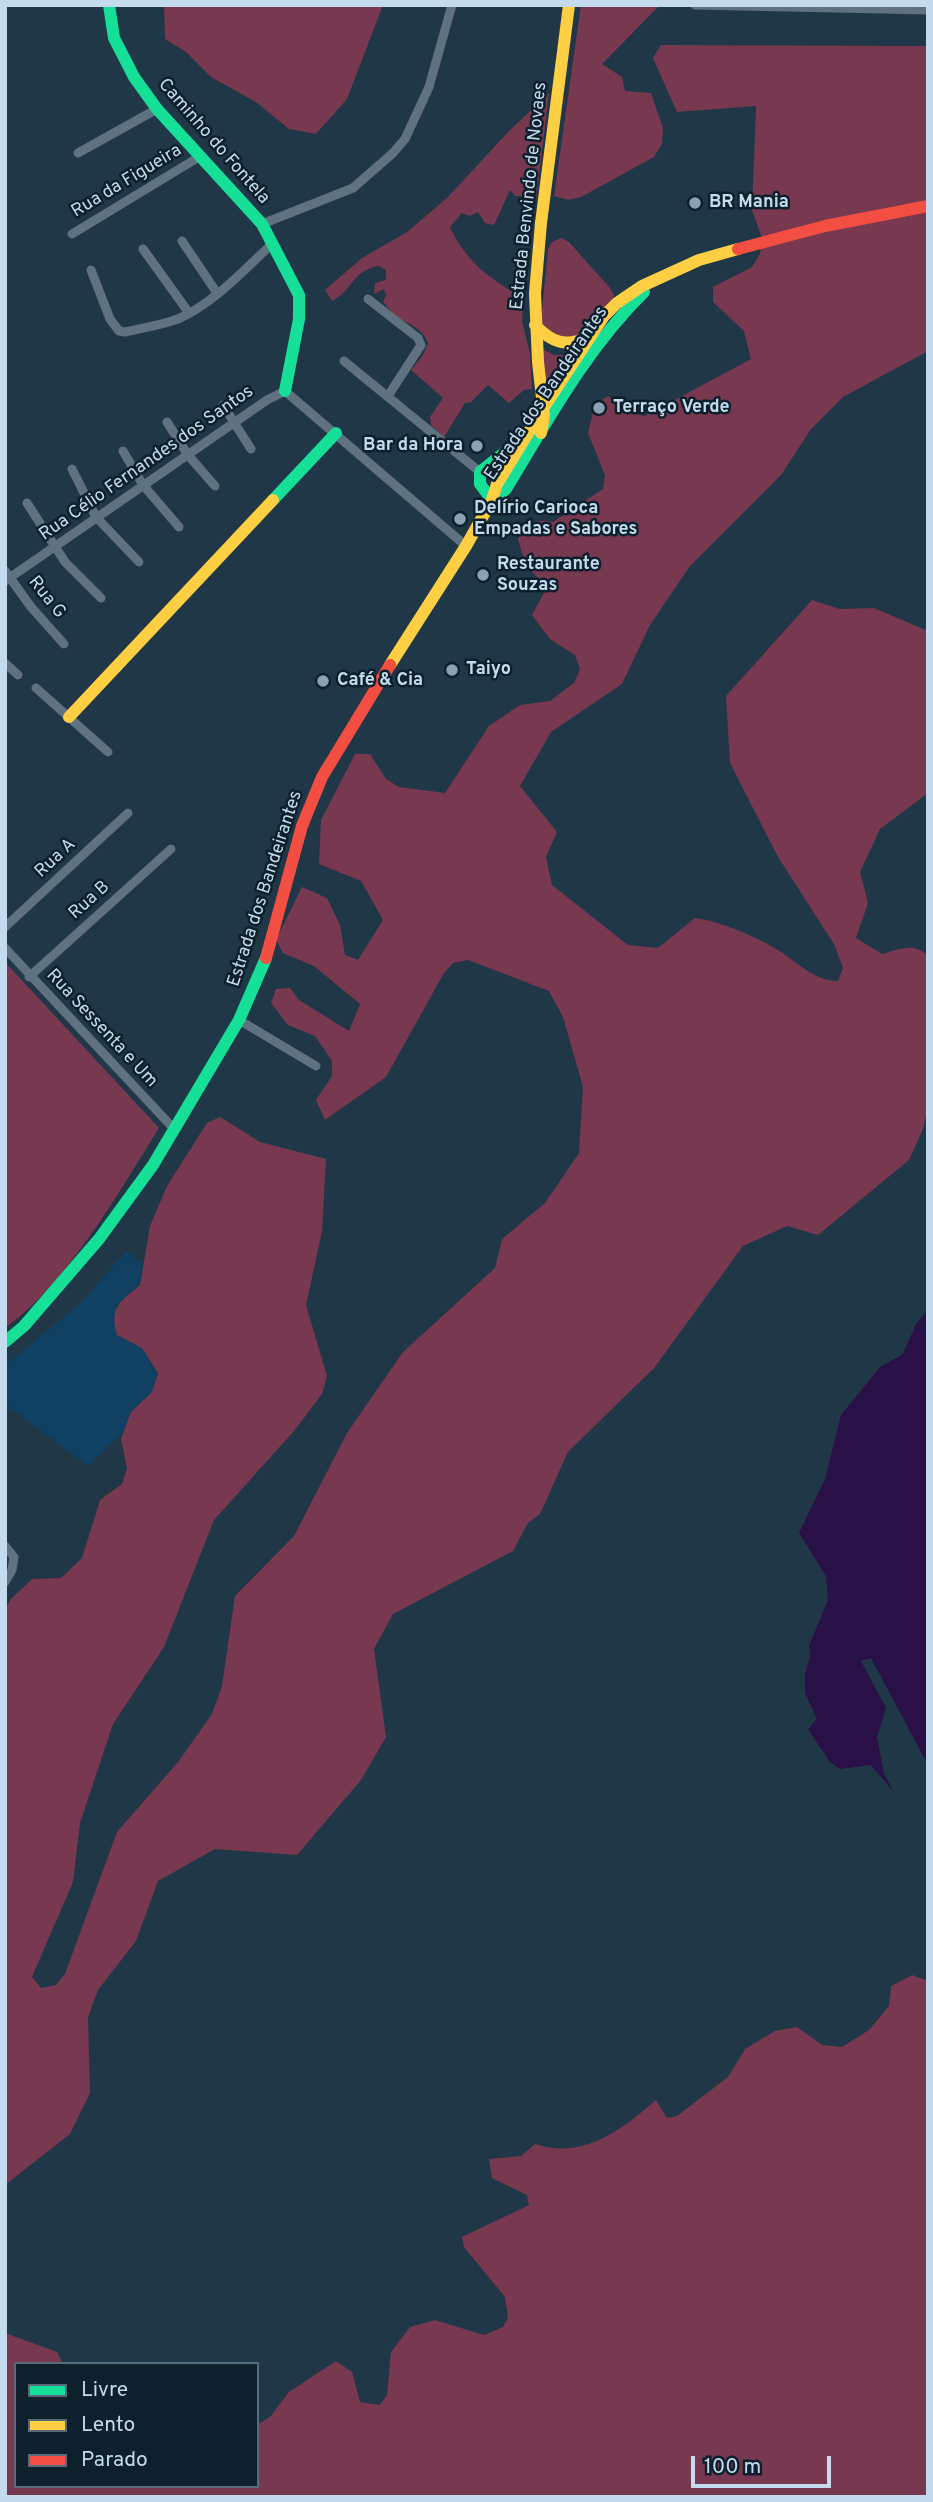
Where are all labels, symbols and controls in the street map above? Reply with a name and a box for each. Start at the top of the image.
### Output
street label: Caminho do Fontela [153,75,273,209]
street label: Estrada Benvindo de Novaes [507,81,553,311]
street label: Rua da Figueira [68,141,186,223]
place label: BR Mania [709,192,789,214]
marker: BR Mania [687,195,703,211]
street label: Estrada dos Bandeirantes [481,303,613,485]
street label: Rua Célio Fernandes dos Santos [36,382,258,546]
place label: Terraço Verde [613,397,730,419]
marker: Terraço Verde [591,400,607,416]
place label: Bar da Hora [363,435,463,457]
marker: Bar da Hora [469,438,485,454]
place label: Delírio Carioca Empadas e Sabores [474,498,637,540]
marker: Delírio Carioca Empadas e Sabores [452,511,468,527]
place label: Restaurante Souzas [497,554,600,596]
marker: Restaurante Souzas [475,567,491,583]
street label: Rua G [22,573,70,623]
place label: Taiyo [466,659,511,681]
marker: Taiyo [444,662,460,678]
place label: Café & Cia [337,670,423,692]
marker: Café & Cia [315,673,331,689]
street label: Estrada dos Bandeirantes [224,788,308,990]
street label: Rua A [31,835,81,883]
street label: Rua B [65,877,115,925]
street label: Rua Sessenta e Um [41,965,161,1093]
legend [14,2362,259,2488]
text: Livre [81,2377,128,2404]
text: Lento [81,2412,135,2439]
scale bar [695,2442,835,2486]
text: Parado [81,2447,148,2474]
text: 100 m [704,2454,761,2481]

